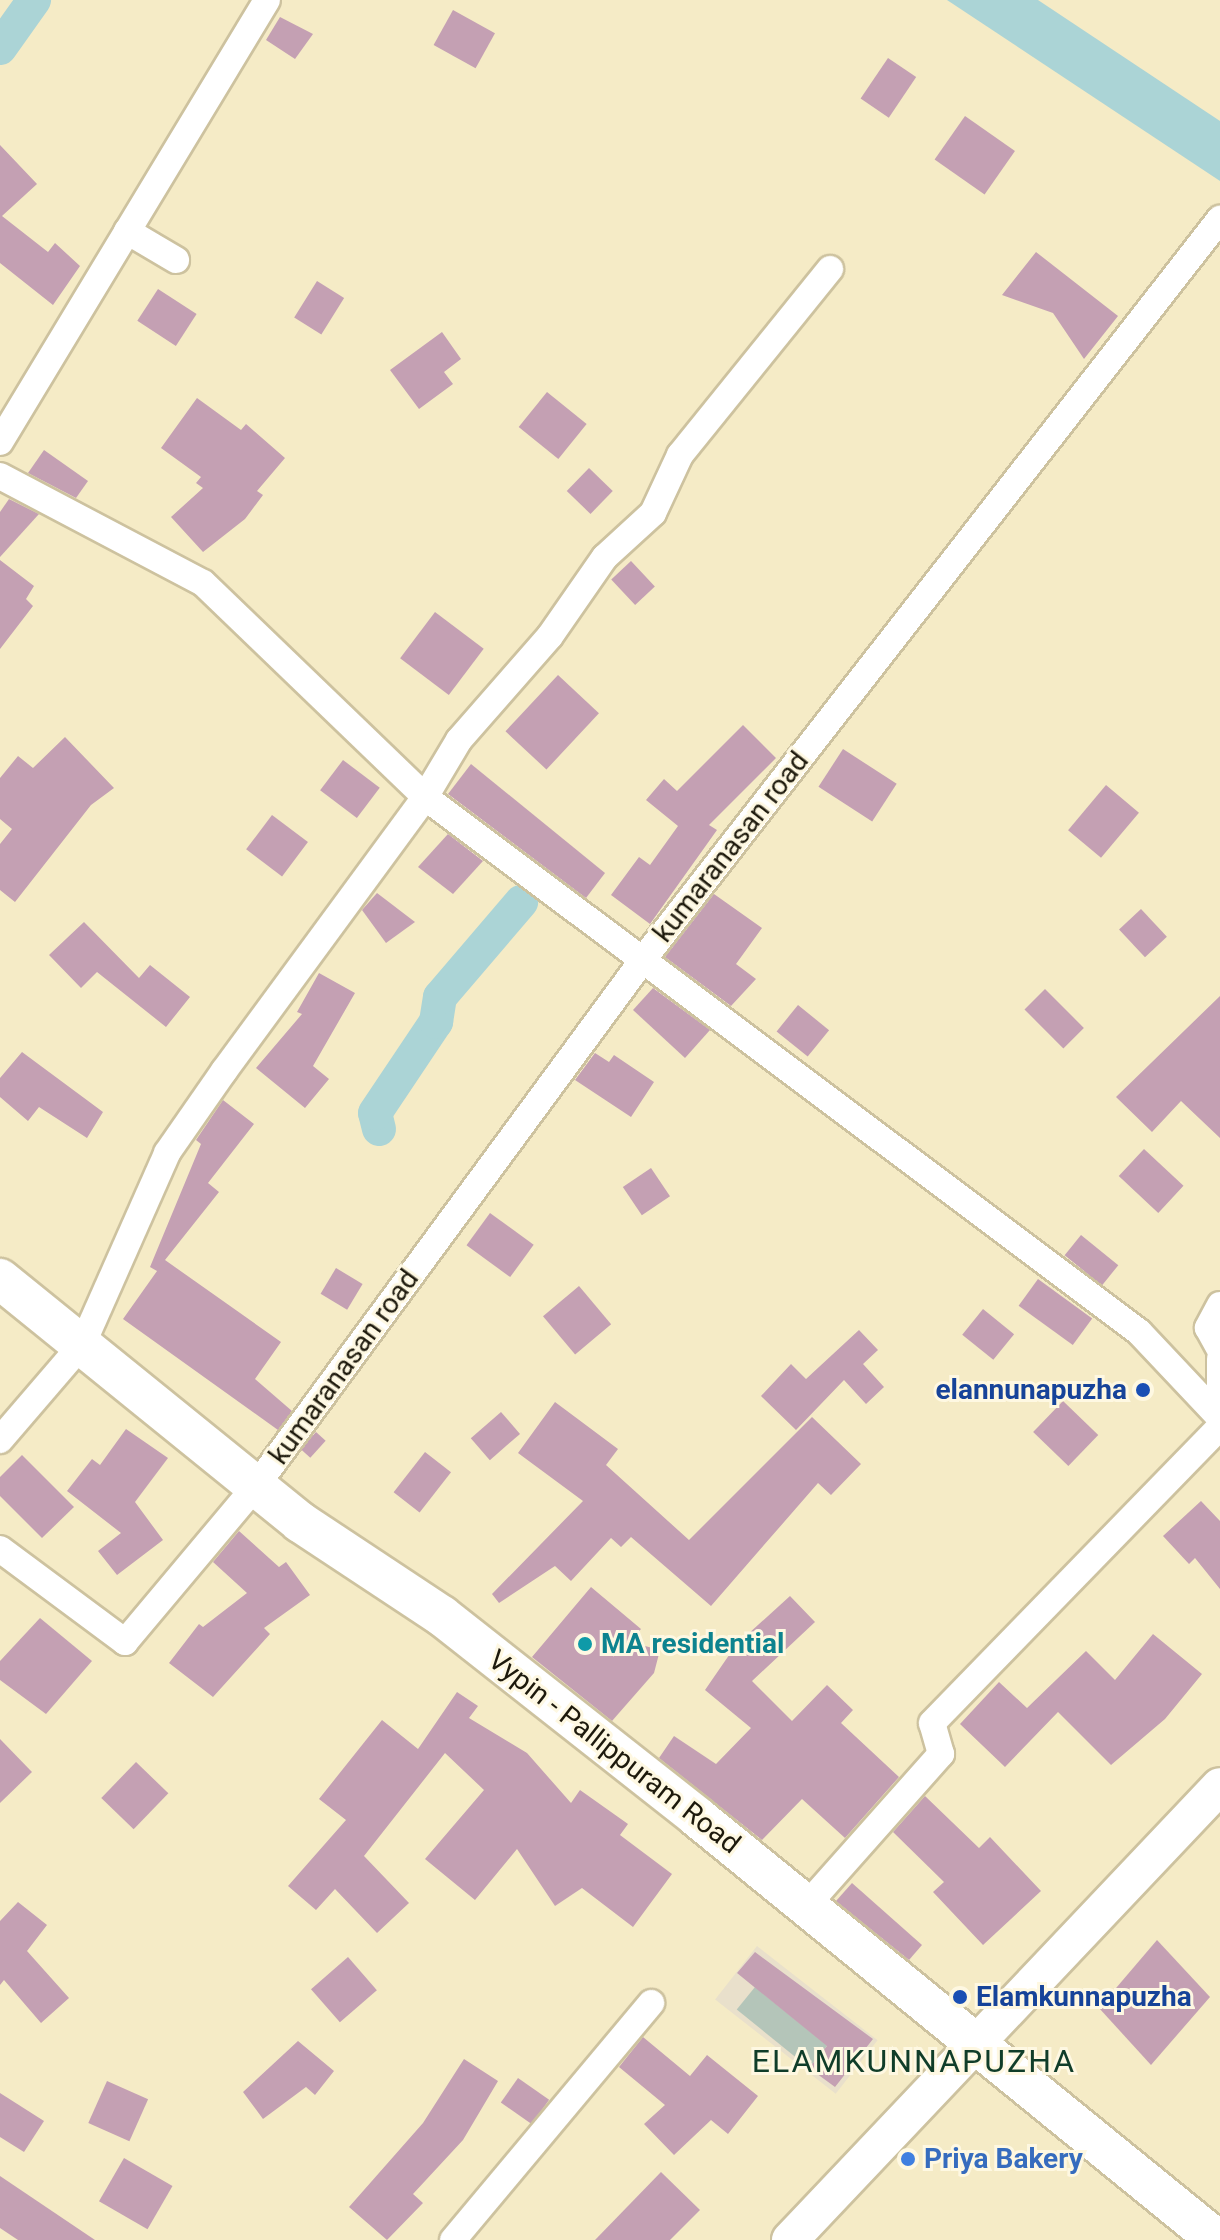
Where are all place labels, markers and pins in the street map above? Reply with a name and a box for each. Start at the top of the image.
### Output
place label: elannunapuzha [935,1373,1127,1407]
marker: elannunapuzha [1134,1381,1152,1399]
place label: MA residential [601,1627,784,1661]
marker: MA residential [576,1635,594,1653]
place label: Elamkunnapuzha [976,1980,1192,2014]
marker: Elamkunnapuzha [951,1988,969,2006]
place label: Priya Bakery [924,2142,1083,2176]
marker: Priya Bakery [899,2150,917,2168]

